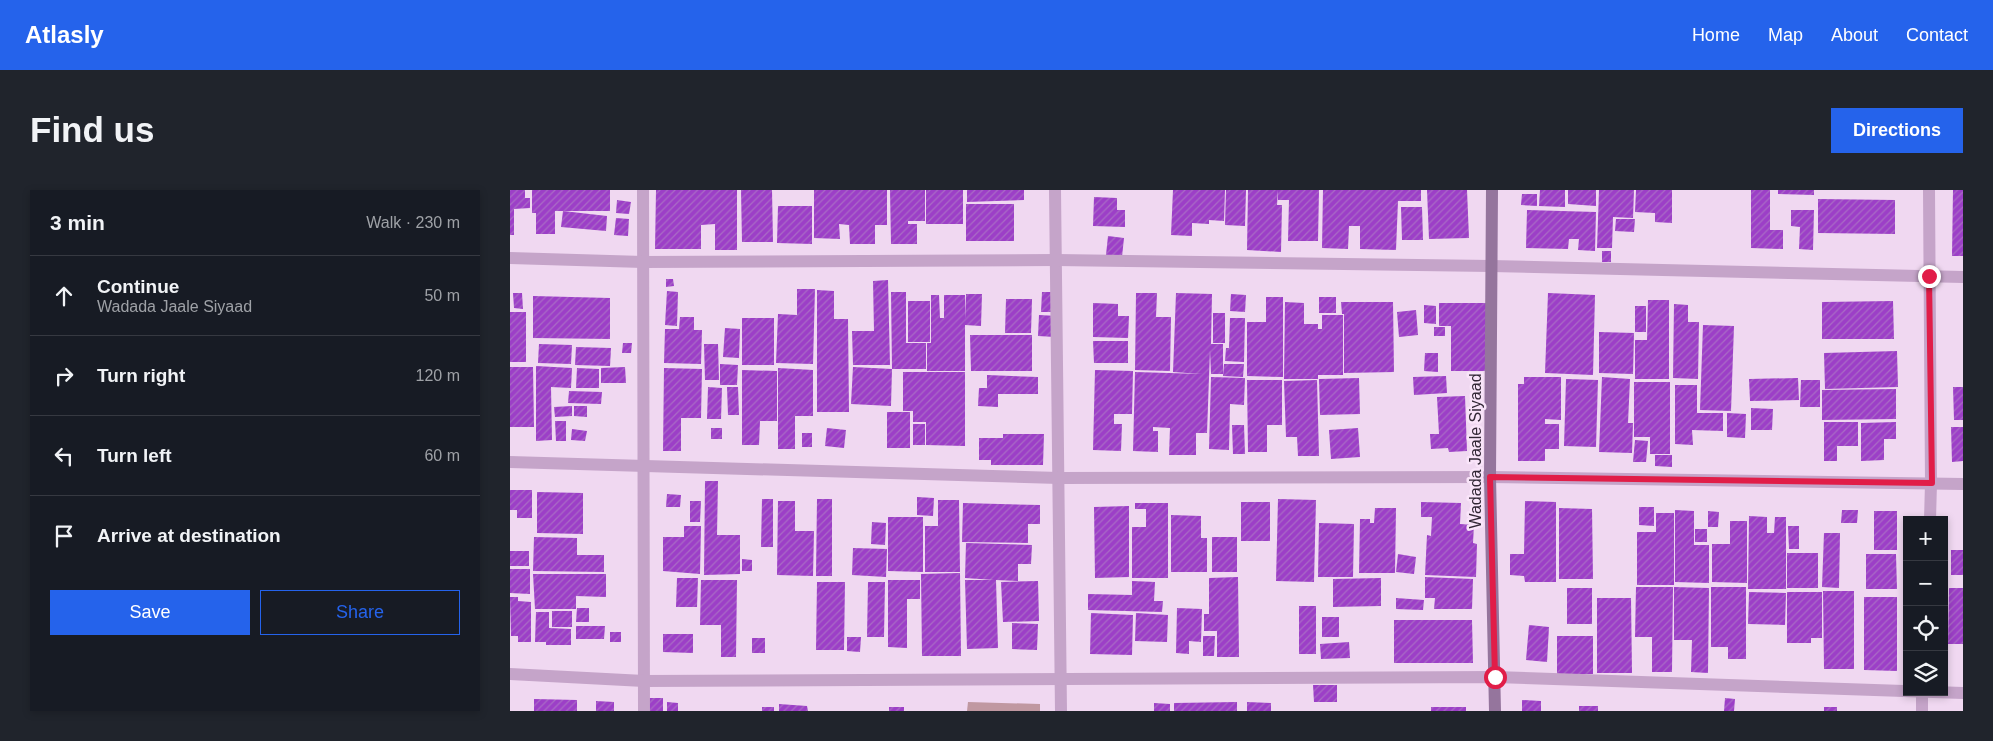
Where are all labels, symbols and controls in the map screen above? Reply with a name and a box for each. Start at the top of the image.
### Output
text: Atlasly [25,21,104,48]
text: Home [1692,25,1740,45]
text: Map [1768,25,1803,45]
text: About [1831,25,1878,45]
text: Contact [1906,25,1968,45]
button: Directions [1831,108,1963,153]
text: Find us [30,110,154,149]
text: 3 min [50,211,105,234]
text: Walk · 230 m [366,214,460,231]
route end [1918,265,1941,288]
text: Continue [97,276,179,297]
icon: ahead [50,282,78,310]
text: 50 m [424,287,460,304]
text: Wadada Jaale Siyaad [97,298,252,315]
icon: right [50,362,78,390]
text: Turn right [97,365,185,386]
text: 120 m [416,367,460,384]
street label: Wadada Jaale Siyaad [1467,373,1484,529]
icon: left [50,442,78,470]
text: Turn left [97,445,172,466]
text: 60 m [424,447,460,464]
map controls [1903,516,1948,696]
button: + [1903,516,1948,561]
icon: arrive [50,522,78,550]
text: Arrive at destination [97,525,281,546]
button: − [1903,561,1948,606]
button: Save [50,590,250,635]
button: Share [260,590,460,635]
button: locate [1903,606,1948,651]
button: layers [1903,651,1948,696]
route start [1484,666,1507,689]

